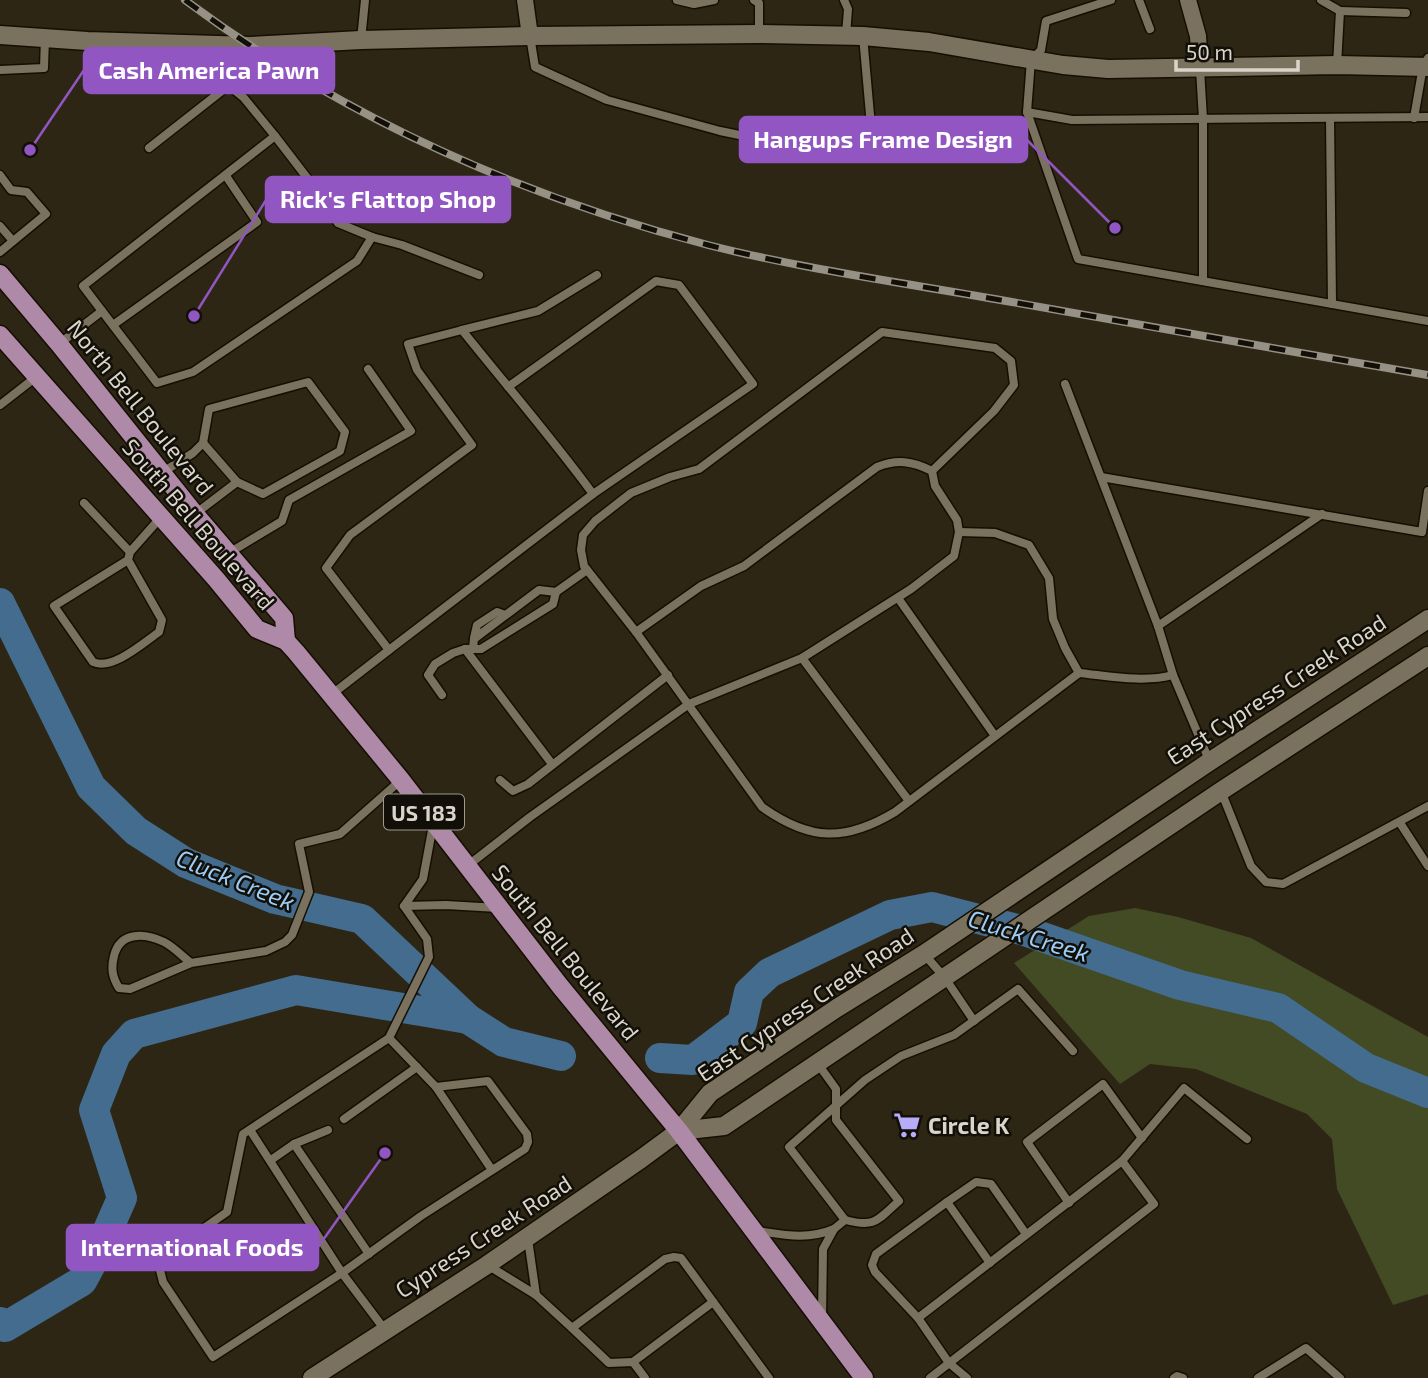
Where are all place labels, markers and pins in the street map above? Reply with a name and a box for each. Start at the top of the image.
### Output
callout: Cash America Pawn [84,48,334,93]
callout: Hangups Frame Design [740,117,1027,162]
callout: Rick's Flattop Shop [266,177,510,222]
supermarket icon: Circle K [892,1110,922,1140]
place label: Circle K [928,1111,1010,1139]
callout: International Foods [67,1225,318,1270]

